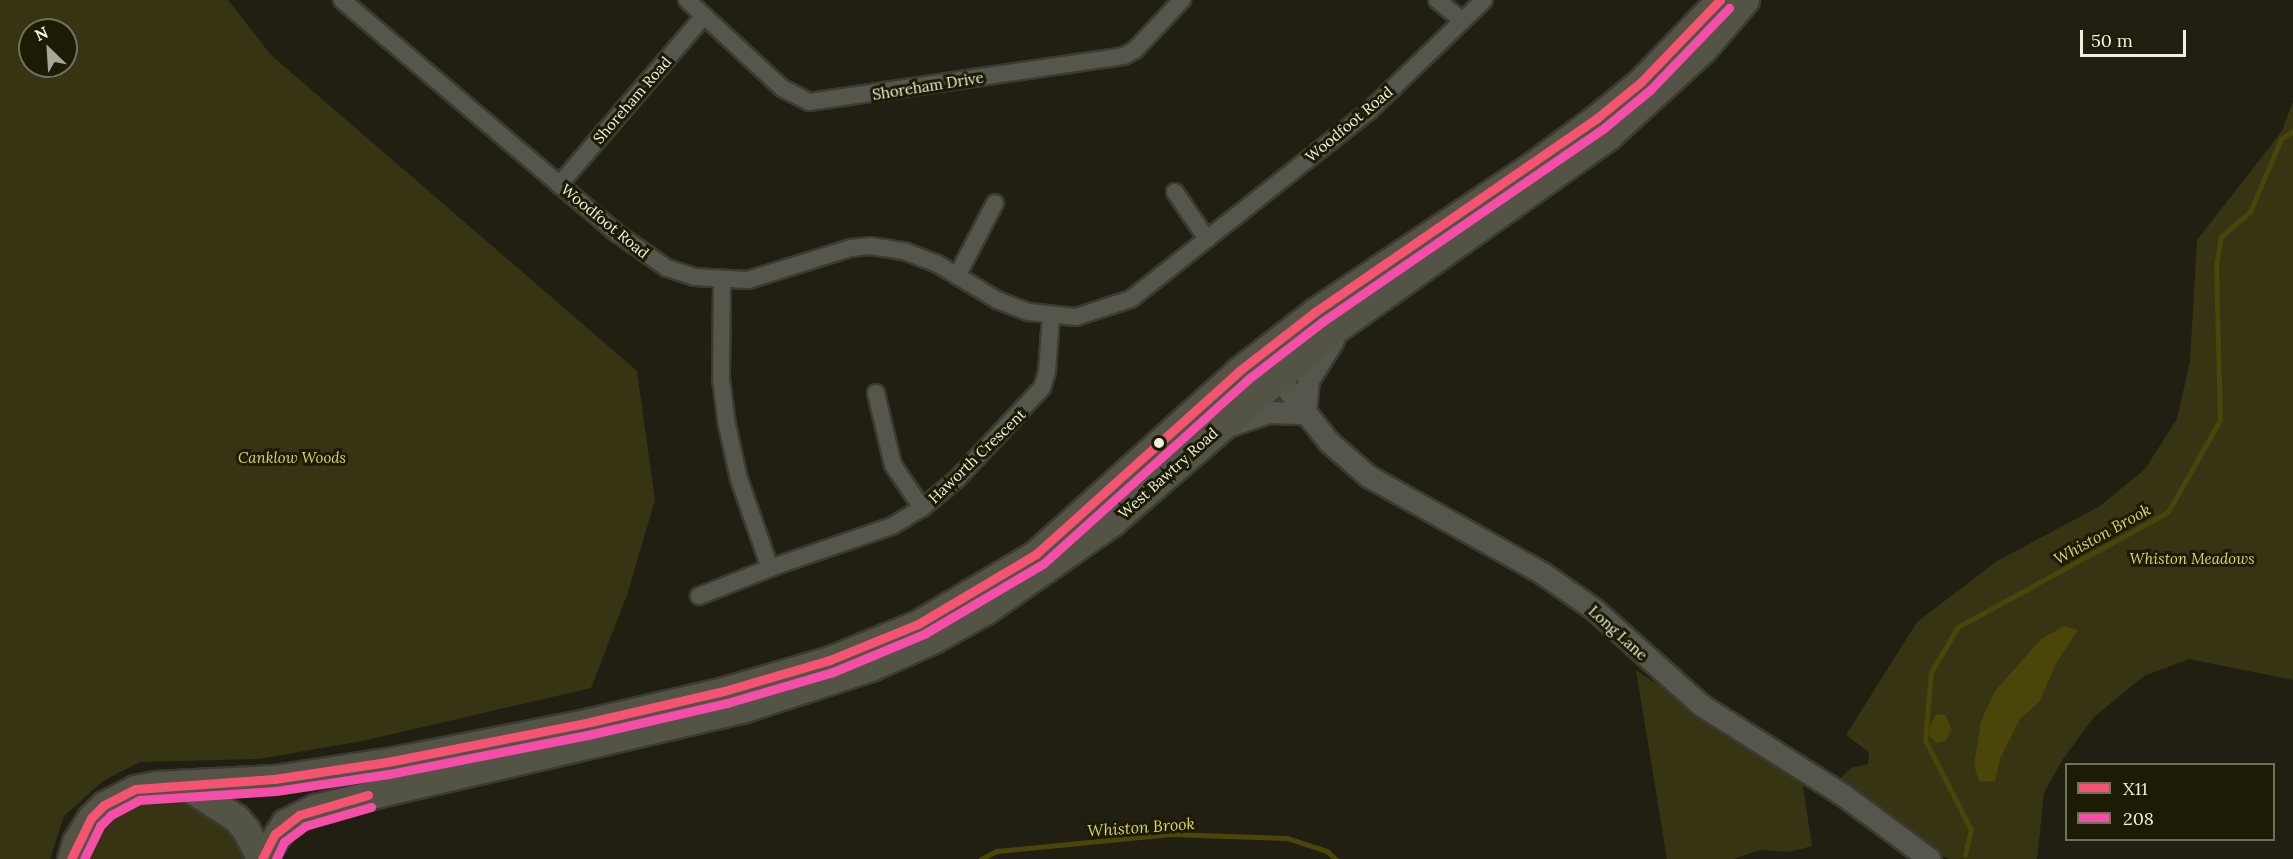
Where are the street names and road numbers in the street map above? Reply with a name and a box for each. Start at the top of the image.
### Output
street label: Shoreham Road [589,53,675,147]
street label: Shoreham Drive [871,68,985,104]
street label: Woodfoot Road [1302,82,1396,166]
street label: Woodfoot Road [557,180,653,262]
street label: Haworth Crescent [925,405,1029,507]
street label: West Bawtry Road [1115,424,1221,522]
street label: Long Lane [1585,602,1651,664]

